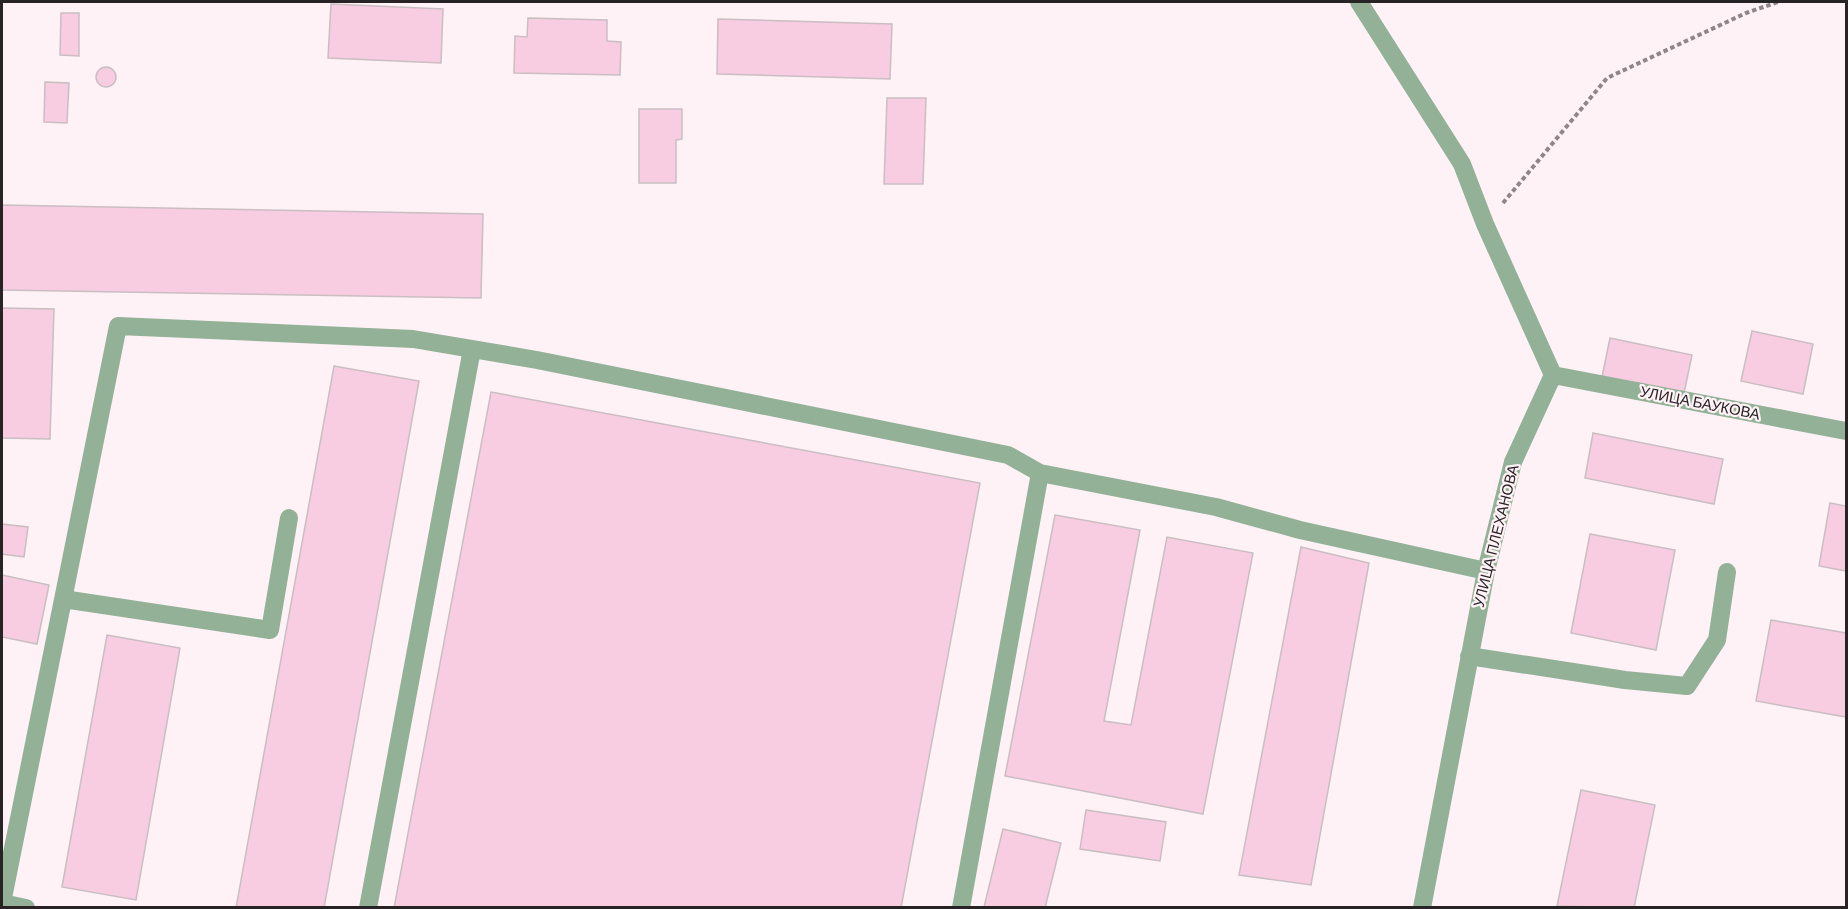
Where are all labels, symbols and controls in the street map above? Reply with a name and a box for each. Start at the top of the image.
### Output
street label: УЛИЦА БАУКОВА [1639,382,1762,422]
street label: УЛИЦА ПЛЕХАНОВА [1469,463,1521,609]

